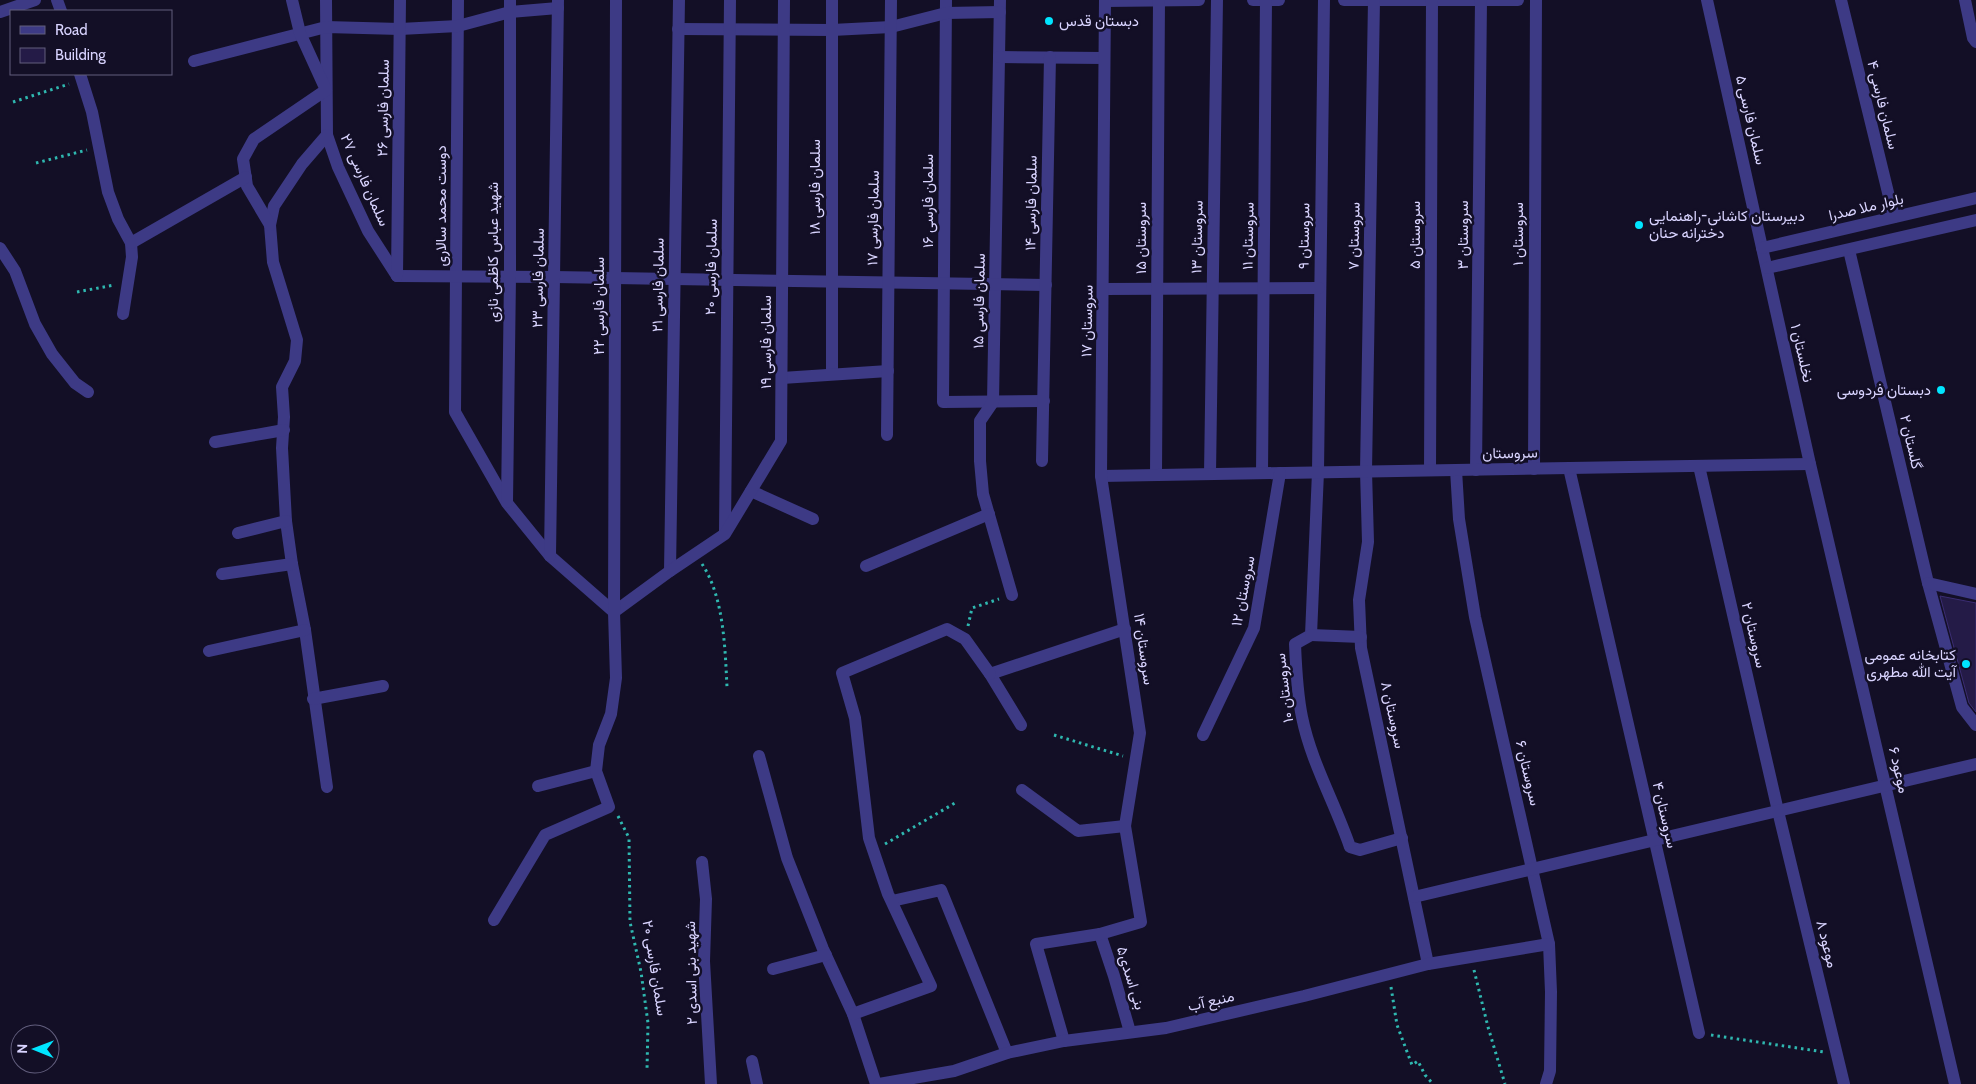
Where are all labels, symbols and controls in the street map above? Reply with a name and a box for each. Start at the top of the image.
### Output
legend [10,10,172,75]
place label: دبستان قدس [1059,12,1139,31]
marker: دبستان قدس [1043,15,1055,27]
text: Road [55,21,88,39]
text: Building [55,46,106,64]
street label: سلمان فارسی ۲۶ [373,59,394,157]
street label: سلمان فارسی ۴ [1862,59,1903,152]
street label: سلمان فارسی ۵ [1731,74,1770,167]
street label: سلمان فارسی ۲۷ [336,131,393,229]
street label: سلمان فارسی ۱۸ [806,139,825,235]
street label: دوست محمد سالاری [432,145,451,267]
street label: سلمان فارسی ۱۶ [919,154,938,248]
street label: سلمان فارسی ۱۴ [1021,155,1042,251]
street label: سلمان فارسی ۱۷ [863,170,884,266]
street label: شهید عباس کاظمی نازی [484,182,503,322]
street label: بلوار ملا صدرا [1827,190,1905,224]
street label: سروستان ۱۳ [1187,200,1207,274]
street label: سروستان ۳ [1454,200,1472,269]
street label: سروستان ۵ [1406,201,1424,269]
street label: سروستان ۱۵ [1132,202,1150,274]
street label: سروستان ۱۱ [1238,202,1258,270]
street label: سروستان ۷ [1344,202,1364,270]
street label: سروستان ۱ [1509,202,1527,266]
street label: سروستان ۹ [1294,203,1314,269]
place label: دبیرستان کاشانی-راهنمایی دخترانه حنان [1649,207,1805,242]
street label: سلمان فارسی ۲۰ [701,218,722,315]
marker: دبیرستان کاشانی-راهنمایی دخترانه حنان [1633,219,1645,231]
street label: سلمان فارسی ۲۳ [528,228,549,328]
street label: سلمان فارسی ۲۱ [648,237,669,332]
street label: سلمان فارسی ۱۵ [969,253,990,349]
street label: سلمان فارسی ۲۲ [590,257,609,355]
street label: سروستان ۱۷ [1077,285,1097,357]
street label: سلمان فارسی ۱۹ [757,295,776,389]
street label: نخلستان ۱ [1787,322,1817,384]
place label: دبستان فردوسی [1837,381,1931,400]
marker: دبستان فردوسی [1935,384,1947,396]
street label: گلستان ۲ [1896,413,1926,471]
street label: سروستان [1482,444,1538,462]
street label: سروستان ۱۲ [1227,554,1259,628]
street label: سروستان ۲ [1738,600,1770,670]
street label: سروستان ۱۴ [1130,612,1158,686]
place label: کتابخانه عمومی آیت الله مطهری [1865,646,1958,682]
street label: سروستان ۱۰ [1271,652,1297,724]
marker: کتابخانه عمومی آیت الله مطهری [1960,658,1972,670]
street label: سروستان ۸ [1377,680,1409,750]
street label: سروستان ۶ [1512,739,1544,808]
street label: موعود ۶ [1885,745,1913,795]
street label: سروستان ۴ [1649,780,1681,850]
street label: موعود ۸ [1812,918,1842,970]
street label: سلمان فارسی ۲۰ [638,919,671,1017]
street label: شهید بنی اسدی ۲ [681,921,702,1025]
street label: بنی اسدی۵ [1112,944,1149,1012]
street label: منبع آب [1186,987,1236,1017]
north arrow [10,1024,60,1074]
text: N [13,1044,31,1054]

